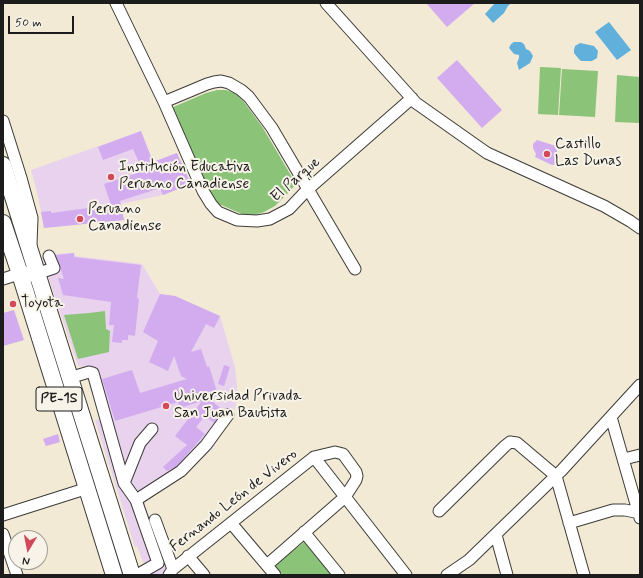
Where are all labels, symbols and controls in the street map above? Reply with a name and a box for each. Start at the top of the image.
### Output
scale bar [10,8,76,34]
text: 50 m [15,15,42,31]
place label: Castillo Las Dunas [555,136,621,171]
marker: Castillo Las Dunas [542,149,552,159]
street label: El Parque [268,154,324,206]
place label: Institución Educativa Peruano Canadiense [119,159,251,194]
marker: Institución Educativa Peruano Canadiense [106,172,116,182]
place label: Peruano Canadiense [88,201,161,236]
marker: Peruano Canadiense [75,214,85,224]
place label: Toyota [21,295,63,313]
marker: Toyota [8,299,18,309]
road number: PE-1S [36,387,82,411]
place label: Universidad Privada San Juan Bautista [174,388,301,423]
marker: Universidad Privada San Juan Bautista [161,401,171,411]
street label: Fernando León de Vivero [167,446,301,556]
north arrow [8,530,48,570]
text: N [21,553,31,568]

